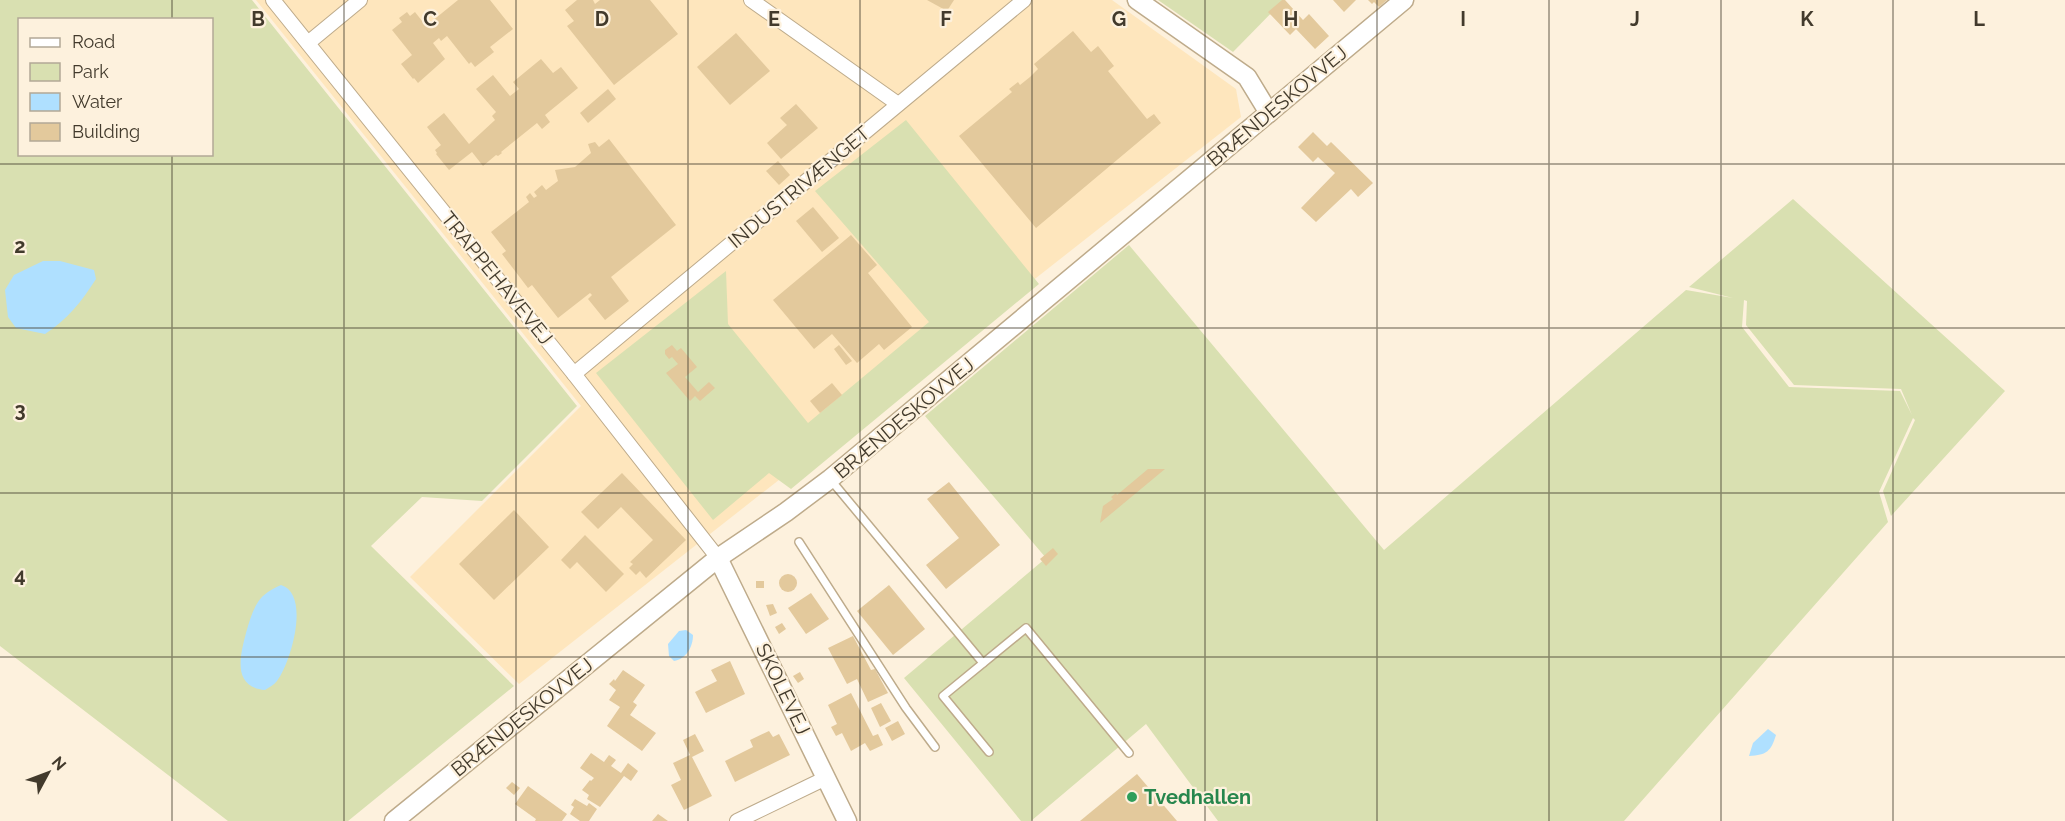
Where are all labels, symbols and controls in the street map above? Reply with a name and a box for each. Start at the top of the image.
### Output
text: B [251,7,265,31]
text: C [423,7,437,31]
text: D [595,7,609,31]
text: E [768,7,780,31]
text: F [940,7,952,31]
text: G [1112,7,1126,31]
text: H [1284,7,1298,31]
text: I [1460,7,1466,31]
text: J [1630,7,1640,31]
text: K [1800,7,1814,31]
text: L [1973,7,1985,31]
legend [18,18,213,156]
text: Road [72,31,115,52]
street label: BRÆNDESKOVVEJ [1202,41,1352,171]
text: Park [72,61,109,82]
text: Water [72,91,123,112]
text: Building [72,121,140,142]
street label: INDUSTRIVÆNGET [723,121,875,253]
street label: TRAPPEHAVEVEJ [436,207,558,349]
text: 2 [14,234,26,258]
street label: BRÆNDESKOVVEJ [829,353,979,483]
text: 3 [14,398,26,422]
text: 4 [14,563,26,587]
street label: SKOLEVEJ [751,639,815,739]
street label: BRÆNDESKOVVEJ [446,653,598,781]
north arrow [18,743,78,803]
text: N [48,753,70,774]
place label: Tvedhallen [1144,785,1251,809]
marker: Tvedhallen [1125,790,1139,804]

